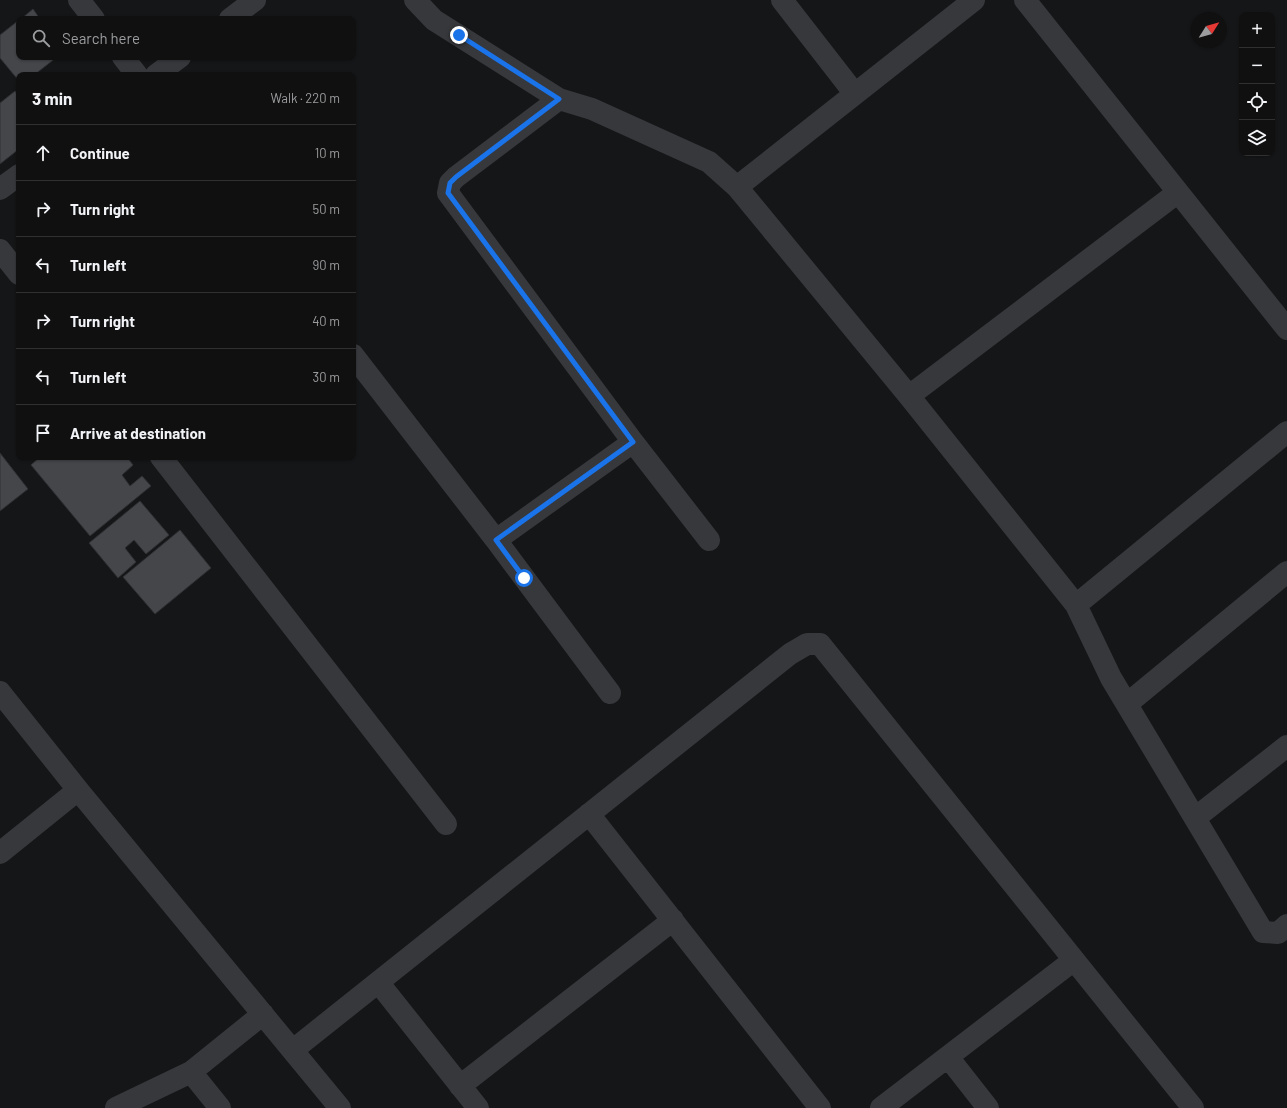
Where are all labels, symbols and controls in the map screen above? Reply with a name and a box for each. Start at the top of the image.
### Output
north arrow [1191,12,1227,48]
map controls [1239,12,1275,156]
button: + [1239,12,1275,48]
search box [16,16,356,60]
route end [450,26,468,44]
icon: search [30,27,52,49]
text: Search here [62,29,140,47]
button: − [1239,48,1275,84]
button: locate [1239,84,1275,120]
text: 3 min [32,88,72,108]
text: Walk · 220 m [270,90,340,106]
button: layers [1239,120,1275,156]
icon: ahead [32,142,54,164]
text: Continue [70,144,130,162]
text: 10 m [315,145,340,161]
icon: right [32,198,54,220]
text: Turn right [70,200,135,218]
text: 50 m [313,201,340,217]
icon: left [32,254,54,276]
text: Turn left [70,256,126,274]
text: 90 m [313,257,340,273]
icon: right [32,310,54,332]
text: Turn right [70,312,135,330]
text: 40 m [312,313,340,329]
icon: left [32,366,54,388]
text: Turn left [70,368,126,386]
text: 30 m [313,369,340,385]
icon: arrive [32,422,54,444]
text: Arrive at destination [70,424,206,442]
route start [515,569,533,587]

